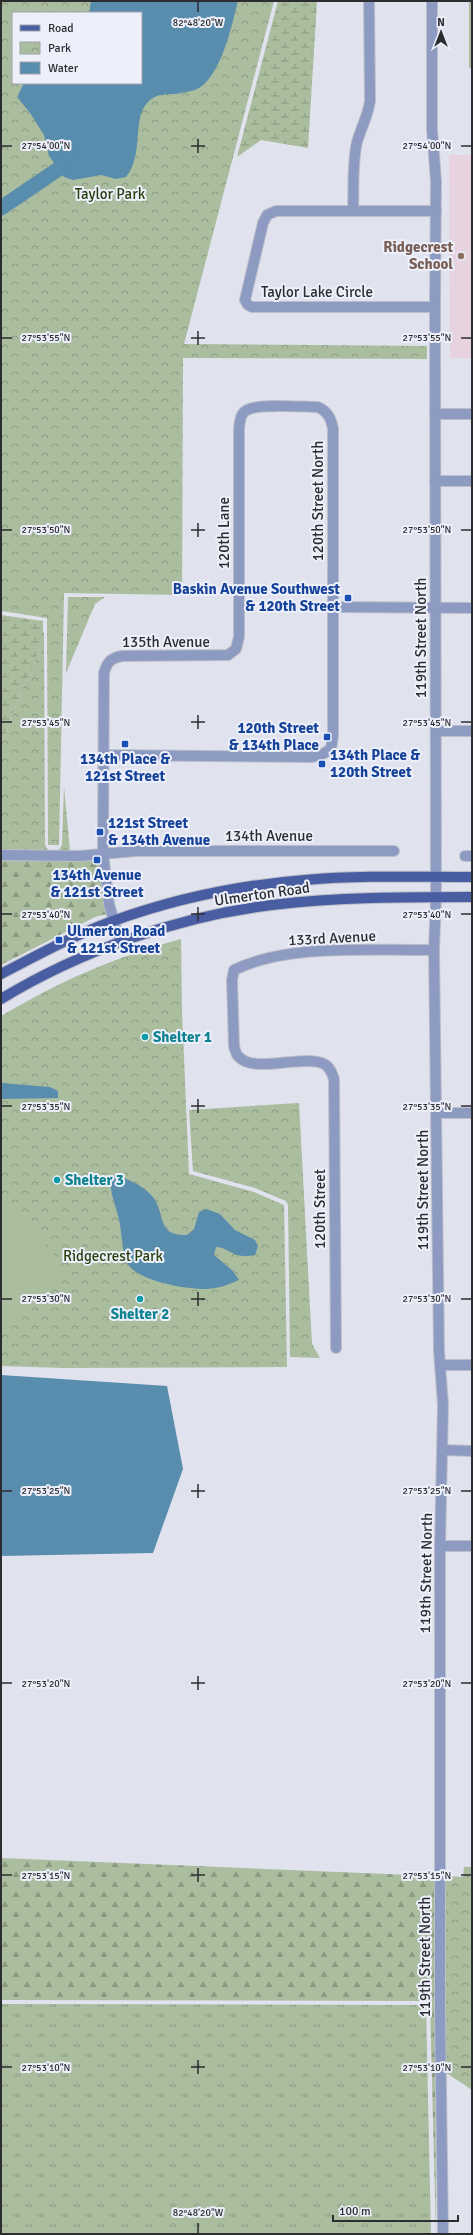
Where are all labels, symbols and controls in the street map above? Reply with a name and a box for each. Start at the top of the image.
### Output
legend [12,12,142,84]
north arrow [421,12,461,52]
text: N [437,16,445,29]
text: 82°48'20"W [173,17,224,29]
text: Road [48,21,74,36]
text: Park [48,41,71,56]
text: Water [48,61,79,76]
text: 27°54'00"N [22,140,70,152]
text: 27°54'00"N [403,140,451,152]
park label: Taylor Park [75,185,146,203]
place label: Ridgecrest School [383,238,453,273]
marker: Ridgecrest School [456,251,466,261]
street label: Taylor Lake Circle [261,283,373,301]
text: 27°53'55"N [22,332,70,344]
text: 27°53'55"N [403,332,451,344]
street label: 120th Street North [309,441,327,561]
street label: 120th Lane [215,497,233,569]
text: 27°53'50"N [22,524,70,536]
text: 27°53'50"N [403,524,451,536]
street label: 119th Street North [412,578,430,698]
place label: Baskin Avenue Southwest & 120th Street [173,580,340,615]
marker: Baskin Avenue Southwest & 120th Street [343,593,353,603]
street label: 135th Avenue [122,633,210,651]
text: 27°53'45"N [22,717,70,729]
text: 27°53'45"N [403,717,451,729]
place label: 120th Street & 134th Place [229,719,319,754]
marker: 120th Street & 134th Place [322,732,332,742]
marker: 134th Place & 121st Street [120,739,130,749]
place label: 134th Place & 120th Street [330,746,420,781]
place label: 134th Place & 121st Street [80,750,170,785]
marker: 134th Place & 120th Street [317,759,327,769]
place label: 121st Street & 134th Avenue [108,814,210,849]
marker: 121st Street & 134th Avenue [95,827,105,837]
street label: 134th Avenue [225,827,313,845]
marker: 134th Avenue & 121st Street [92,855,102,865]
place label: 134th Avenue & 121st Street [50,866,144,901]
street label: Ulmerton Road [213,878,311,910]
text: 27°53'40"N [22,909,70,921]
text: 27°53'40"N [403,909,451,921]
place label: Ulmerton Road & 121st Street [67,922,165,957]
street label: 133rd Avenue [288,927,376,949]
marker: Ulmerton Road & 121st Street [54,935,64,945]
place label: Shelter 1 [153,1028,212,1046]
marker: Shelter 1 [140,1032,150,1042]
text: 27°53'35"N [22,1101,70,1113]
text: 27°53'35"N [403,1101,451,1113]
street label: 119th Street North [414,1130,432,1250]
street label: 120th Street [311,1169,329,1249]
place label: Shelter 3 [65,1171,124,1189]
marker: Shelter 3 [52,1175,62,1185]
park label: Ridgecrest Park [63,1247,164,1265]
text: 27°53'30"N [22,1293,70,1305]
text: 27°53'30"N [403,1293,451,1305]
marker: Shelter 2 [135,1294,145,1304]
place label: Shelter 2 [111,1305,169,1323]
text: 27°53'25"N [22,1485,70,1497]
text: 27°53'25"N [403,1485,451,1497]
street label: 119th Street North [416,1513,436,1633]
text: 27°53'20"N [22,1678,70,1690]
text: 27°53'20"N [403,1678,451,1690]
text: 27°53'15"N [22,1870,70,1882]
text: 27°53'15"N [403,1870,451,1882]
street label: 119th Street North [416,1897,434,2017]
text: 27°53'10"N [22,2062,70,2074]
text: 27°53'10"N [403,2062,451,2074]
scale bar [333,2197,458,2223]
text: 100 m [339,2204,371,2219]
text: 82°48'20"W [173,2207,224,2219]

